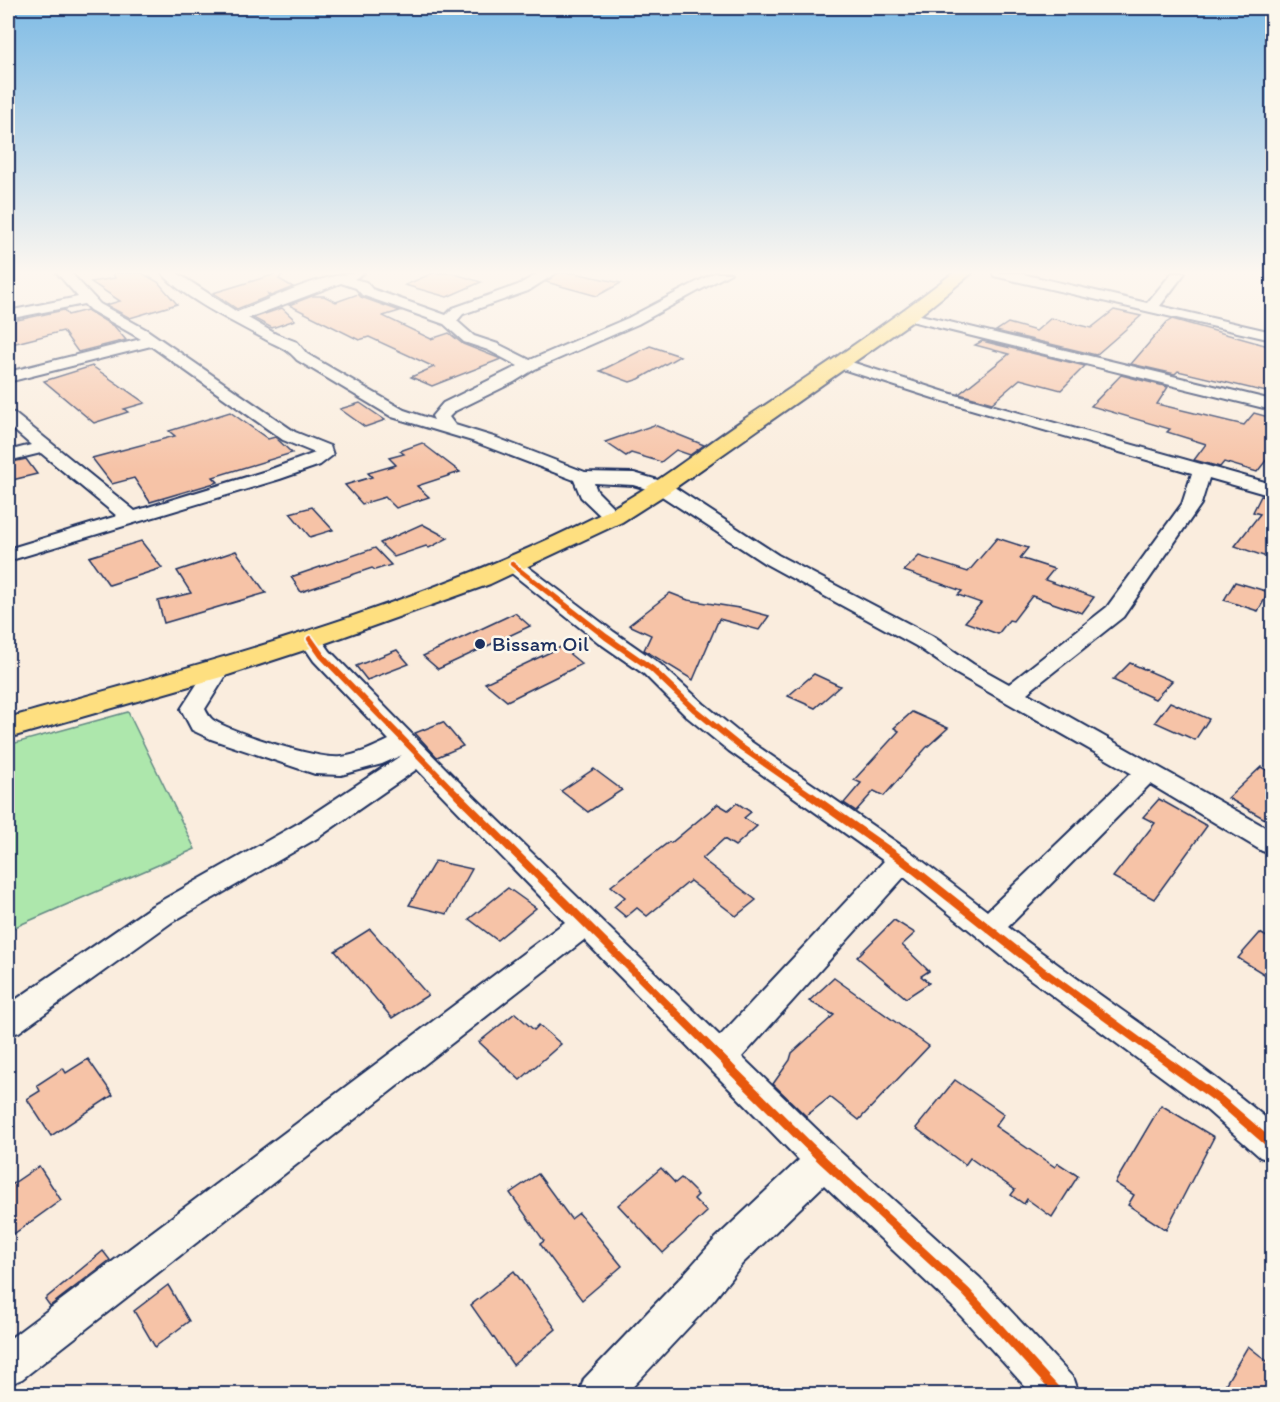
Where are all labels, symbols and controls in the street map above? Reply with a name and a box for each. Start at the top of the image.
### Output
place label: Bissam Oil [492,631,589,656]
marker: Bissam Oil [473,637,487,651]

